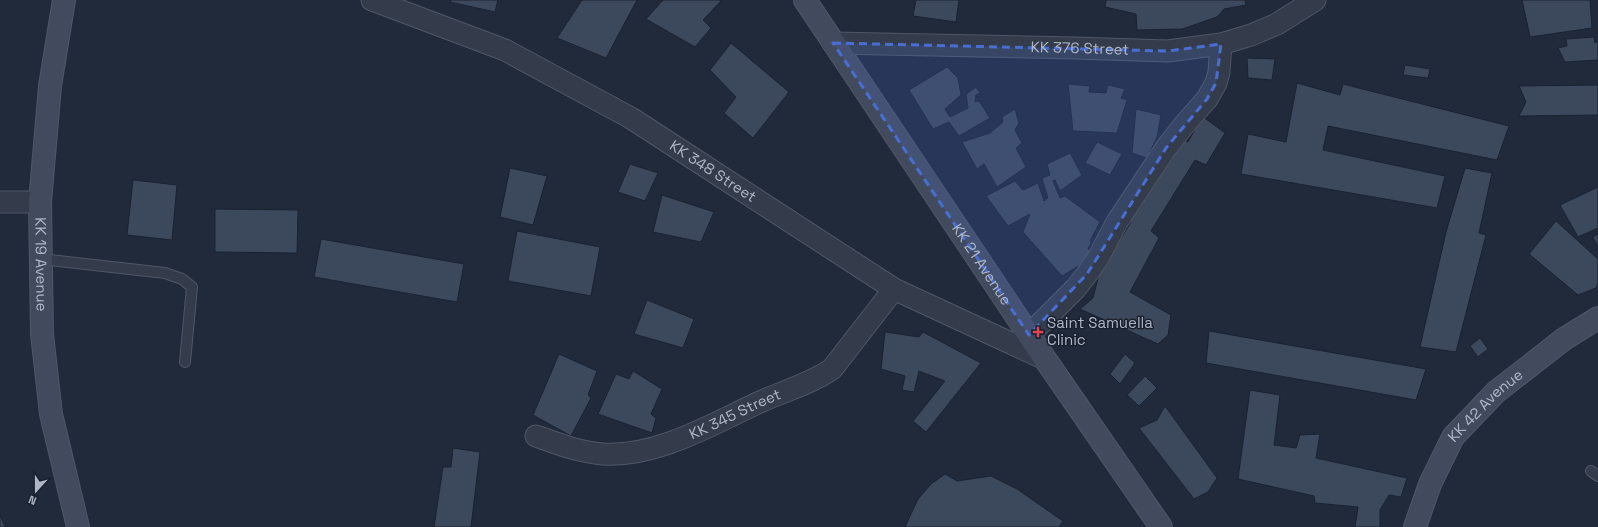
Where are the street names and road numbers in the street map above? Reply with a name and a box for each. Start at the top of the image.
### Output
street label: KK 376 Street [1031,37,1130,59]
street label: KK 348 Street [666,136,760,206]
street label: KK 19 Avenue [31,217,52,312]
street label: KK 21 Avenue [948,220,1016,309]
street label: KK 42 Avenue [1443,365,1526,446]
street label: KK 345 Street [686,384,784,443]

